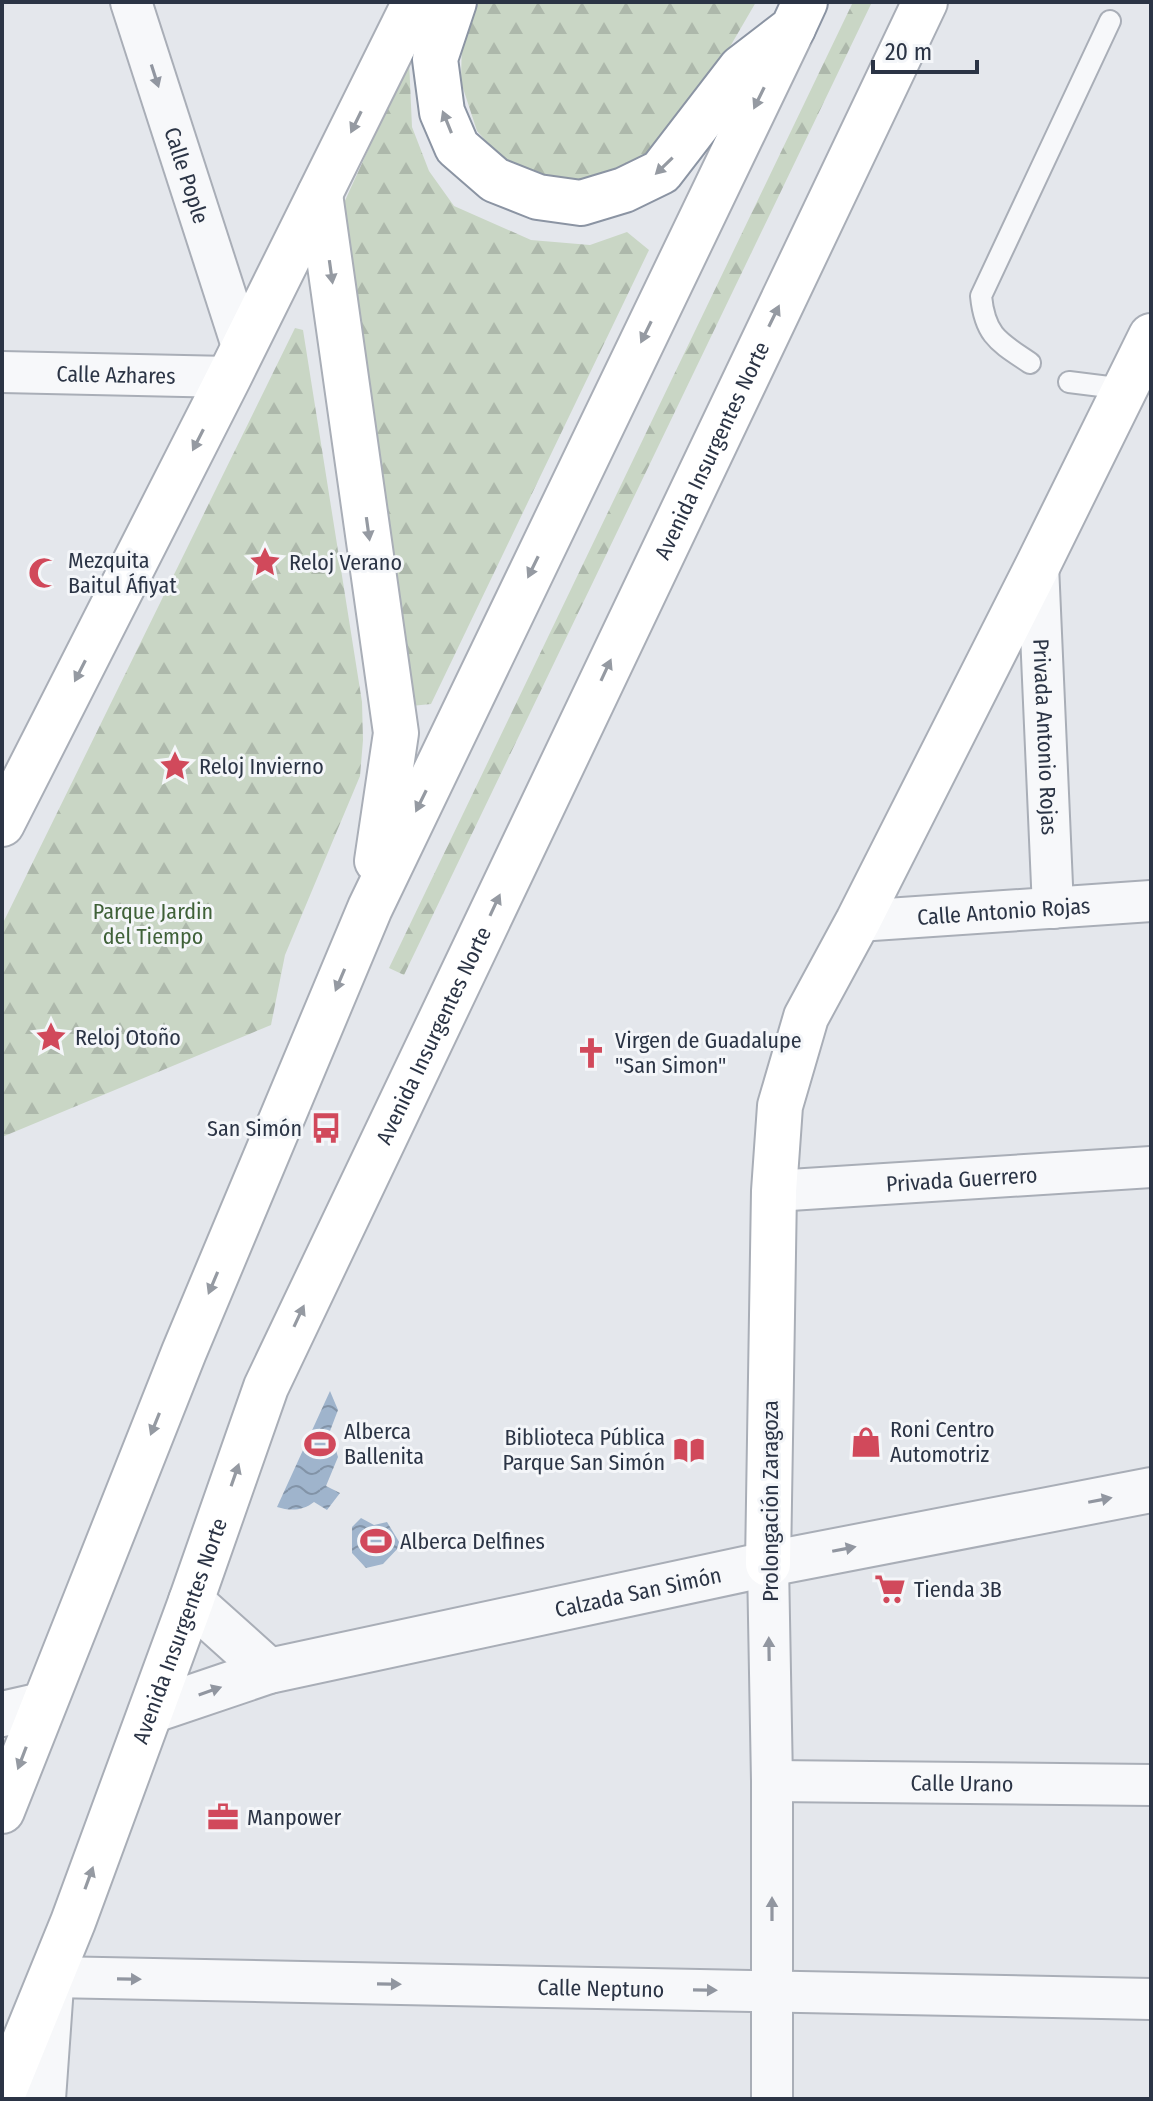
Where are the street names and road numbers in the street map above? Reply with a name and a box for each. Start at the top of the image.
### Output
street label: Calle Pople [159,124,215,227]
street label: Avenida Insurgentes Norte [648,337,775,564]
street label: Calle Azhares [56,360,176,389]
street label: Privada Antonio Rojas [1028,638,1063,836]
street label: Calle Antonio Rojas [916,892,1091,930]
street label: Avenida Insurgentes Norte [370,922,497,1149]
street label: Privada Guerrero [885,1161,1038,1197]
street label: Prolongación Zaragoza [757,1400,784,1602]
street label: Avenida Insurgentes Norte [126,1514,233,1747]
street label: Calzada San Simón [552,1561,724,1623]
street label: Calle Urano [910,1769,1014,1797]
street label: Calle Neptuno [537,1973,665,2003]

